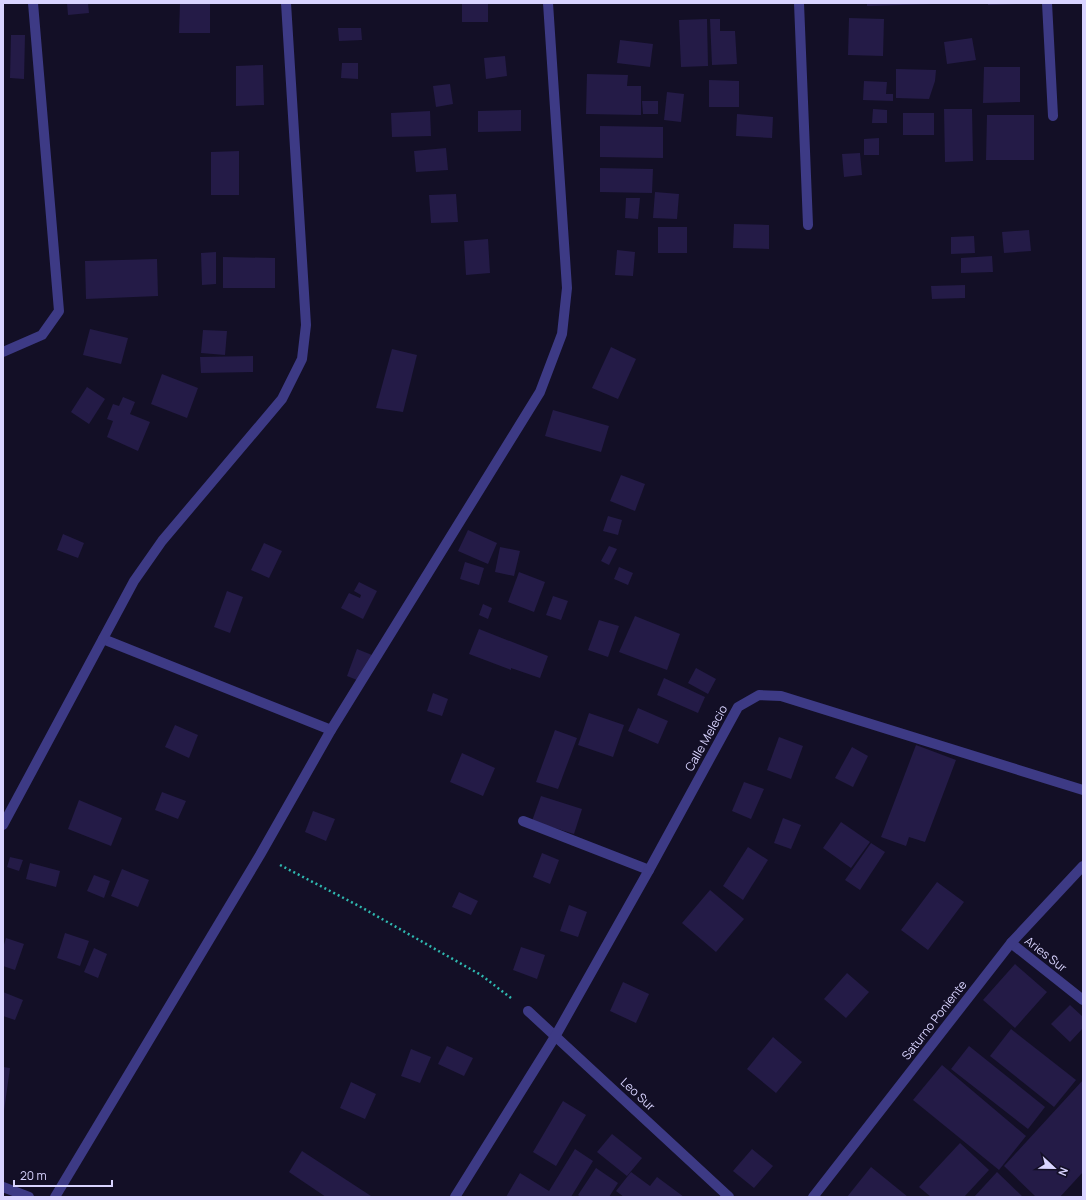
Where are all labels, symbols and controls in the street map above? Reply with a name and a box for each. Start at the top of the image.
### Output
street label: Calle Melecio [681,702,731,774]
street label: Aries Sur [1021,932,1071,976]
street label: Saturno Poniente [898,977,970,1063]
street label: Leo Sur [617,1074,659,1115]
north arrow [1034,1148,1074,1188]
scale bar [14,1162,112,1188]
text: N [1055,1165,1072,1178]
text: 20 m [20,1167,47,1184]

